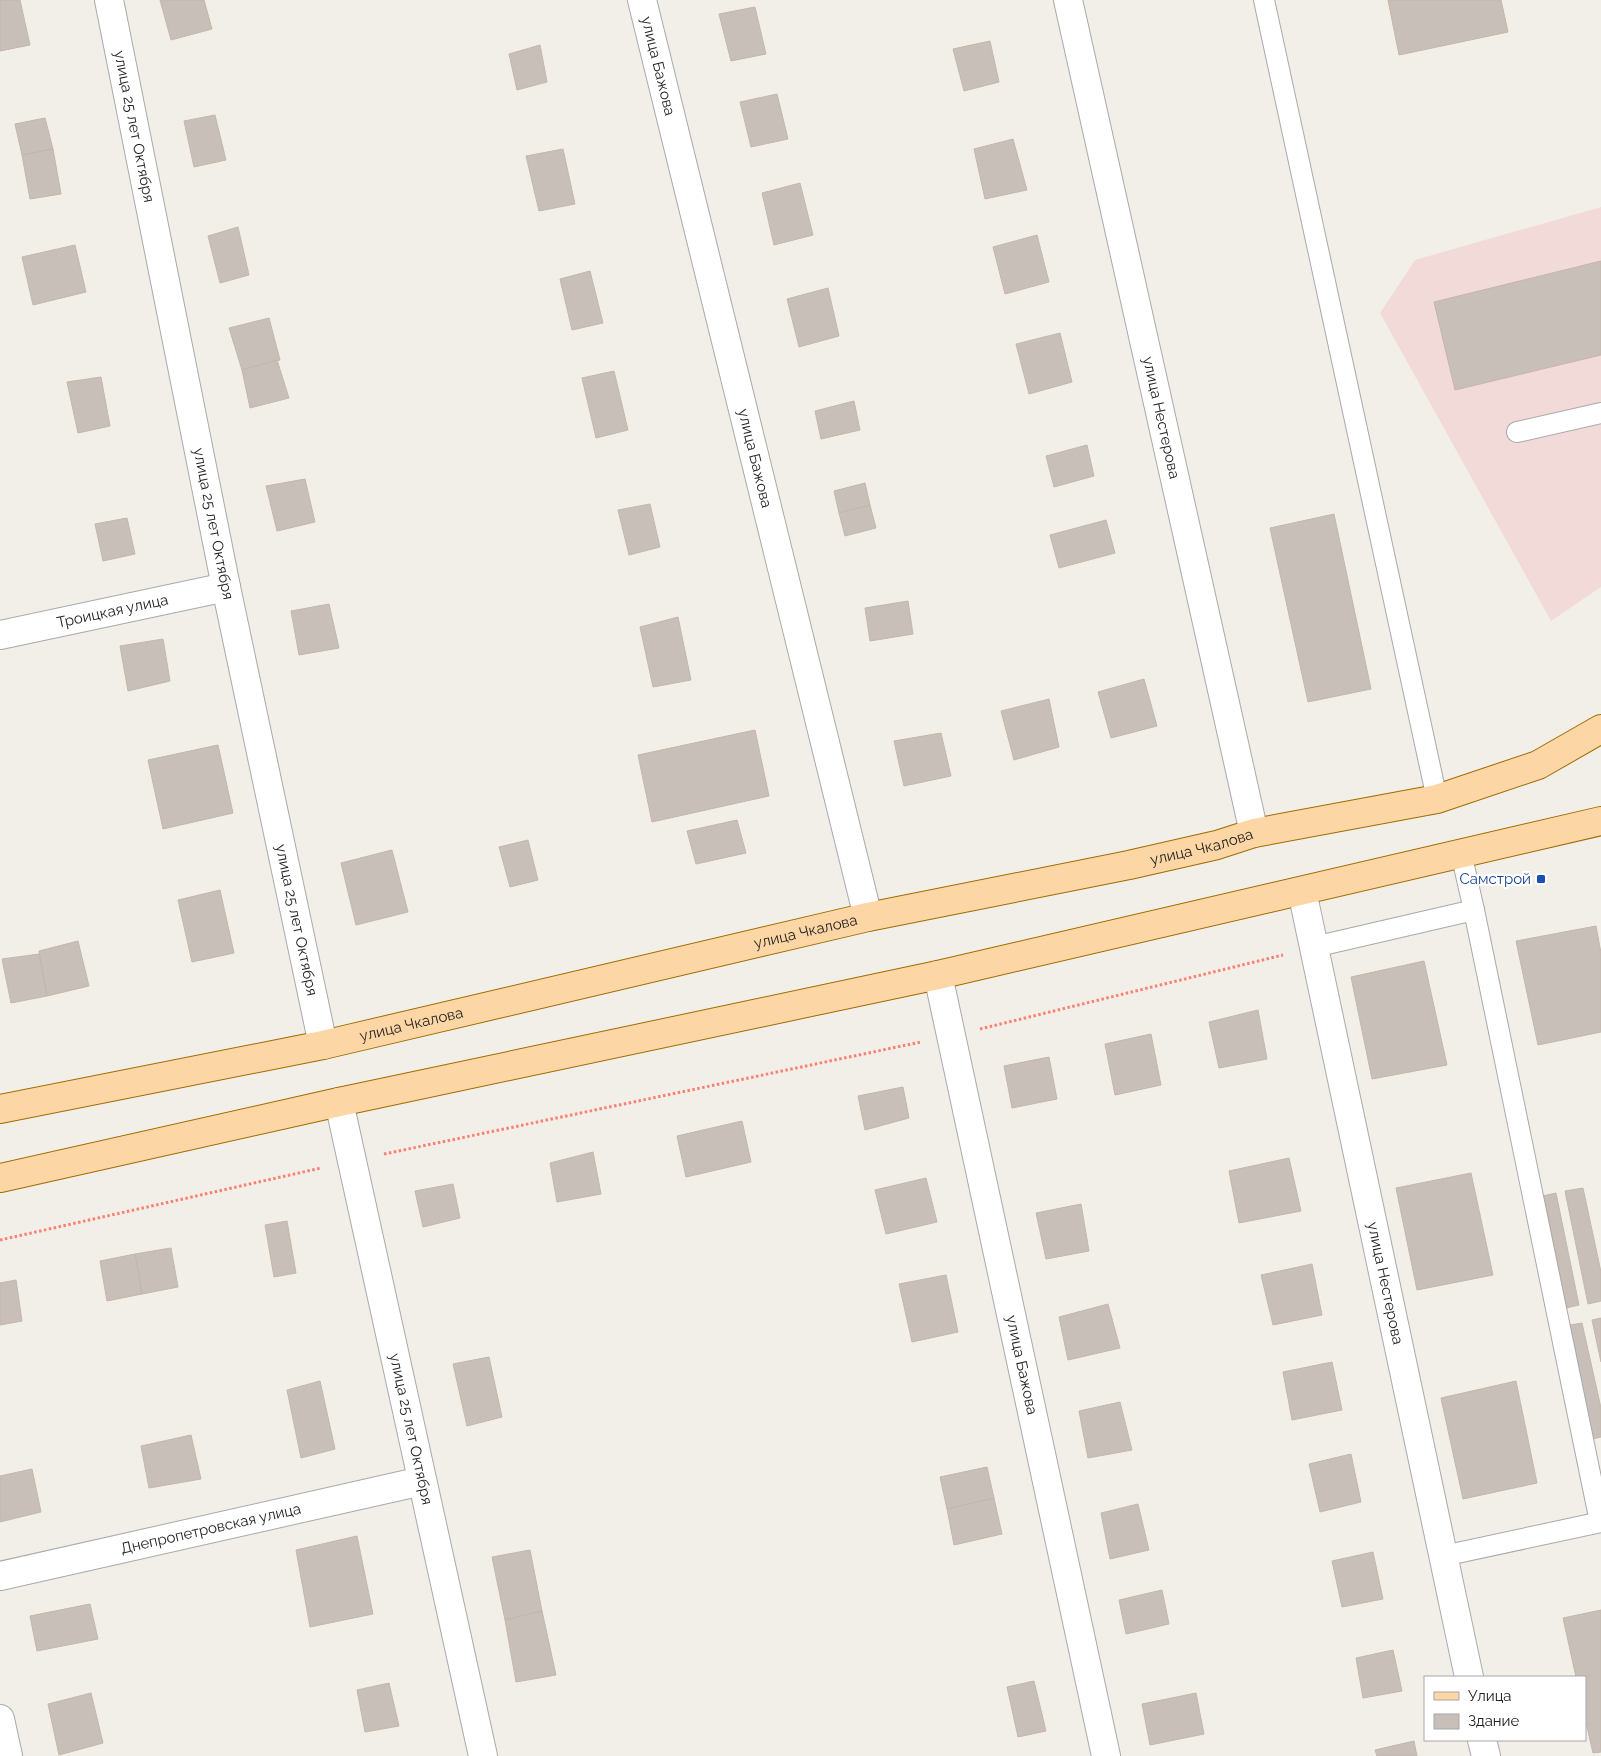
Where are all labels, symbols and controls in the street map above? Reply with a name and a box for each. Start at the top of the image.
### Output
street label: улица Бажова [637,15,679,117]
street label: улица 25 лет Октября [110,49,158,204]
street label: улица Нестерова [1139,355,1184,481]
street label: улица Бажова [734,407,776,510]
street label: улица 25 лет Октября [189,446,237,601]
street label: Троицкая улица [55,591,170,632]
street label: улица Чкалова [1148,825,1255,869]
street label: улица 25 лет Октября [272,843,321,998]
place label: Самстрой [1460,870,1531,888]
marker: Самстрой [1535,873,1547,885]
street label: улица Чкалова [752,911,859,952]
street label: улица Чкалова [358,1003,465,1045]
street label: улица Нестерова [1364,1220,1407,1346]
street label: улица Бажова [1002,1314,1041,1416]
street label: улица 25 лет Октября [386,1352,436,1507]
street label: Днепропетровская улица [119,1500,303,1558]
legend [1424,1676,1586,1741]
text: Улица [1468,1687,1512,1705]
text: Здание [1468,1712,1520,1730]

